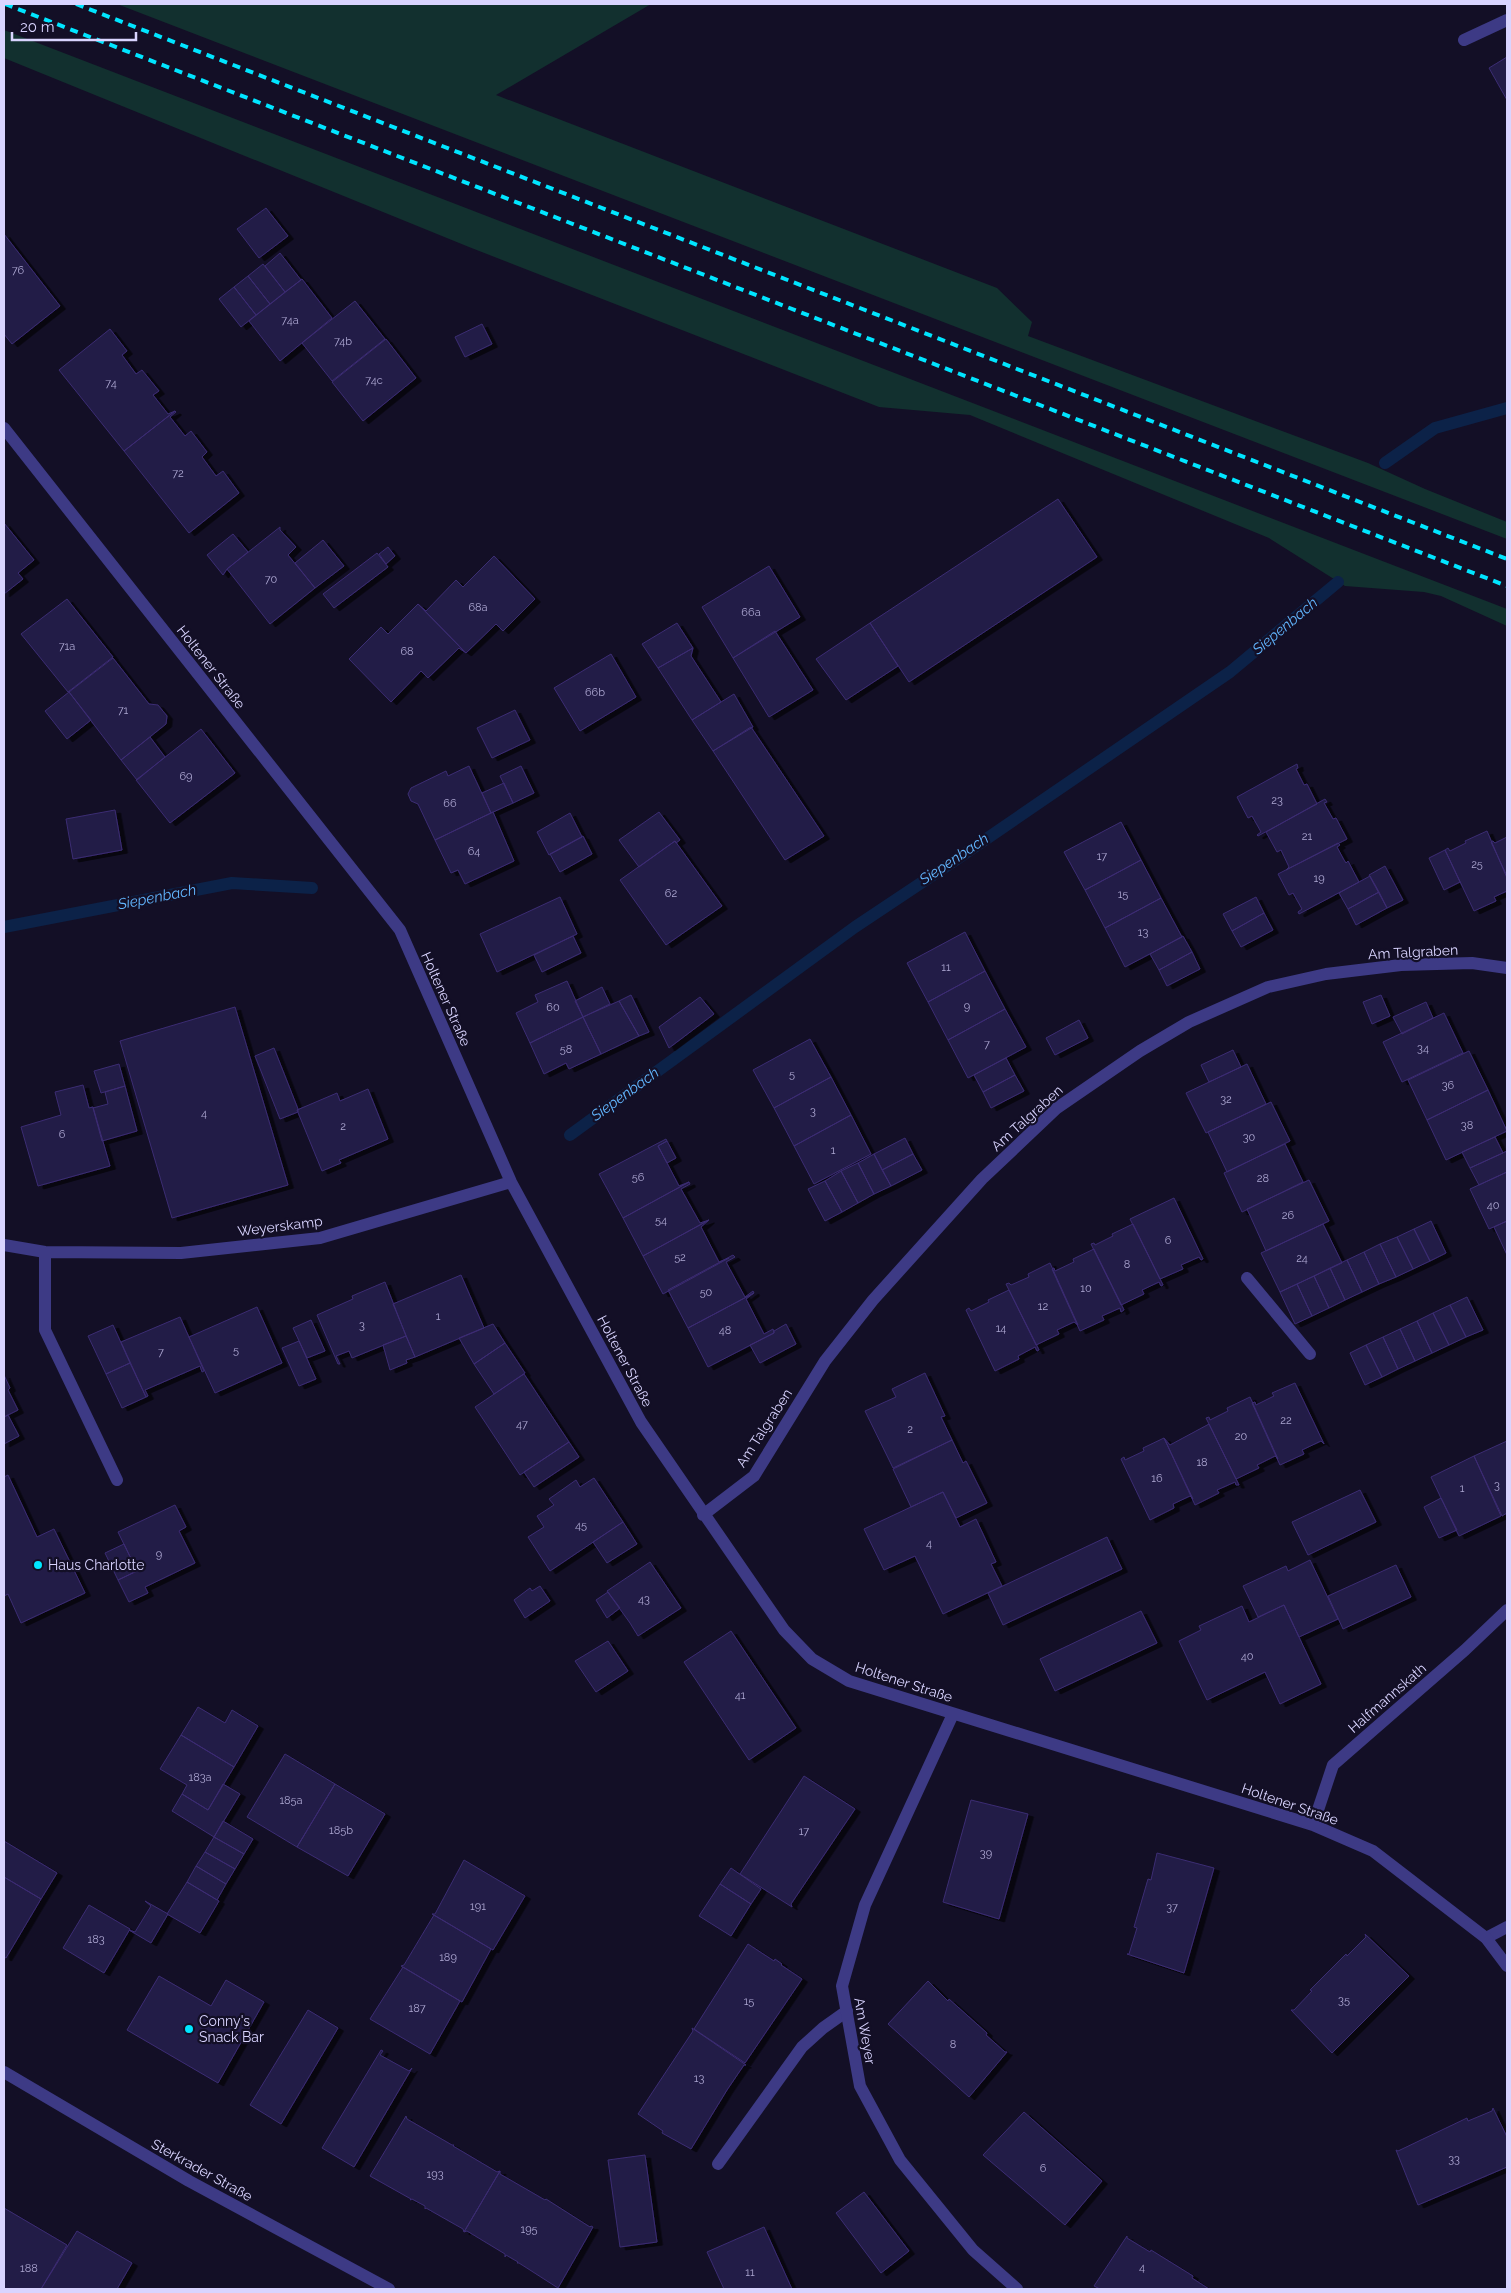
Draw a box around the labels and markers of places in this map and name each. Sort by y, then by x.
place label: Haus Charlotte [48,1557,144,1573]
marker: Haus Charlotte [32,1559,44,1571]
place label: Conny's Snack Bar [199,2013,264,2045]
marker: Conny's Snack Bar [183,2023,195,2035]

